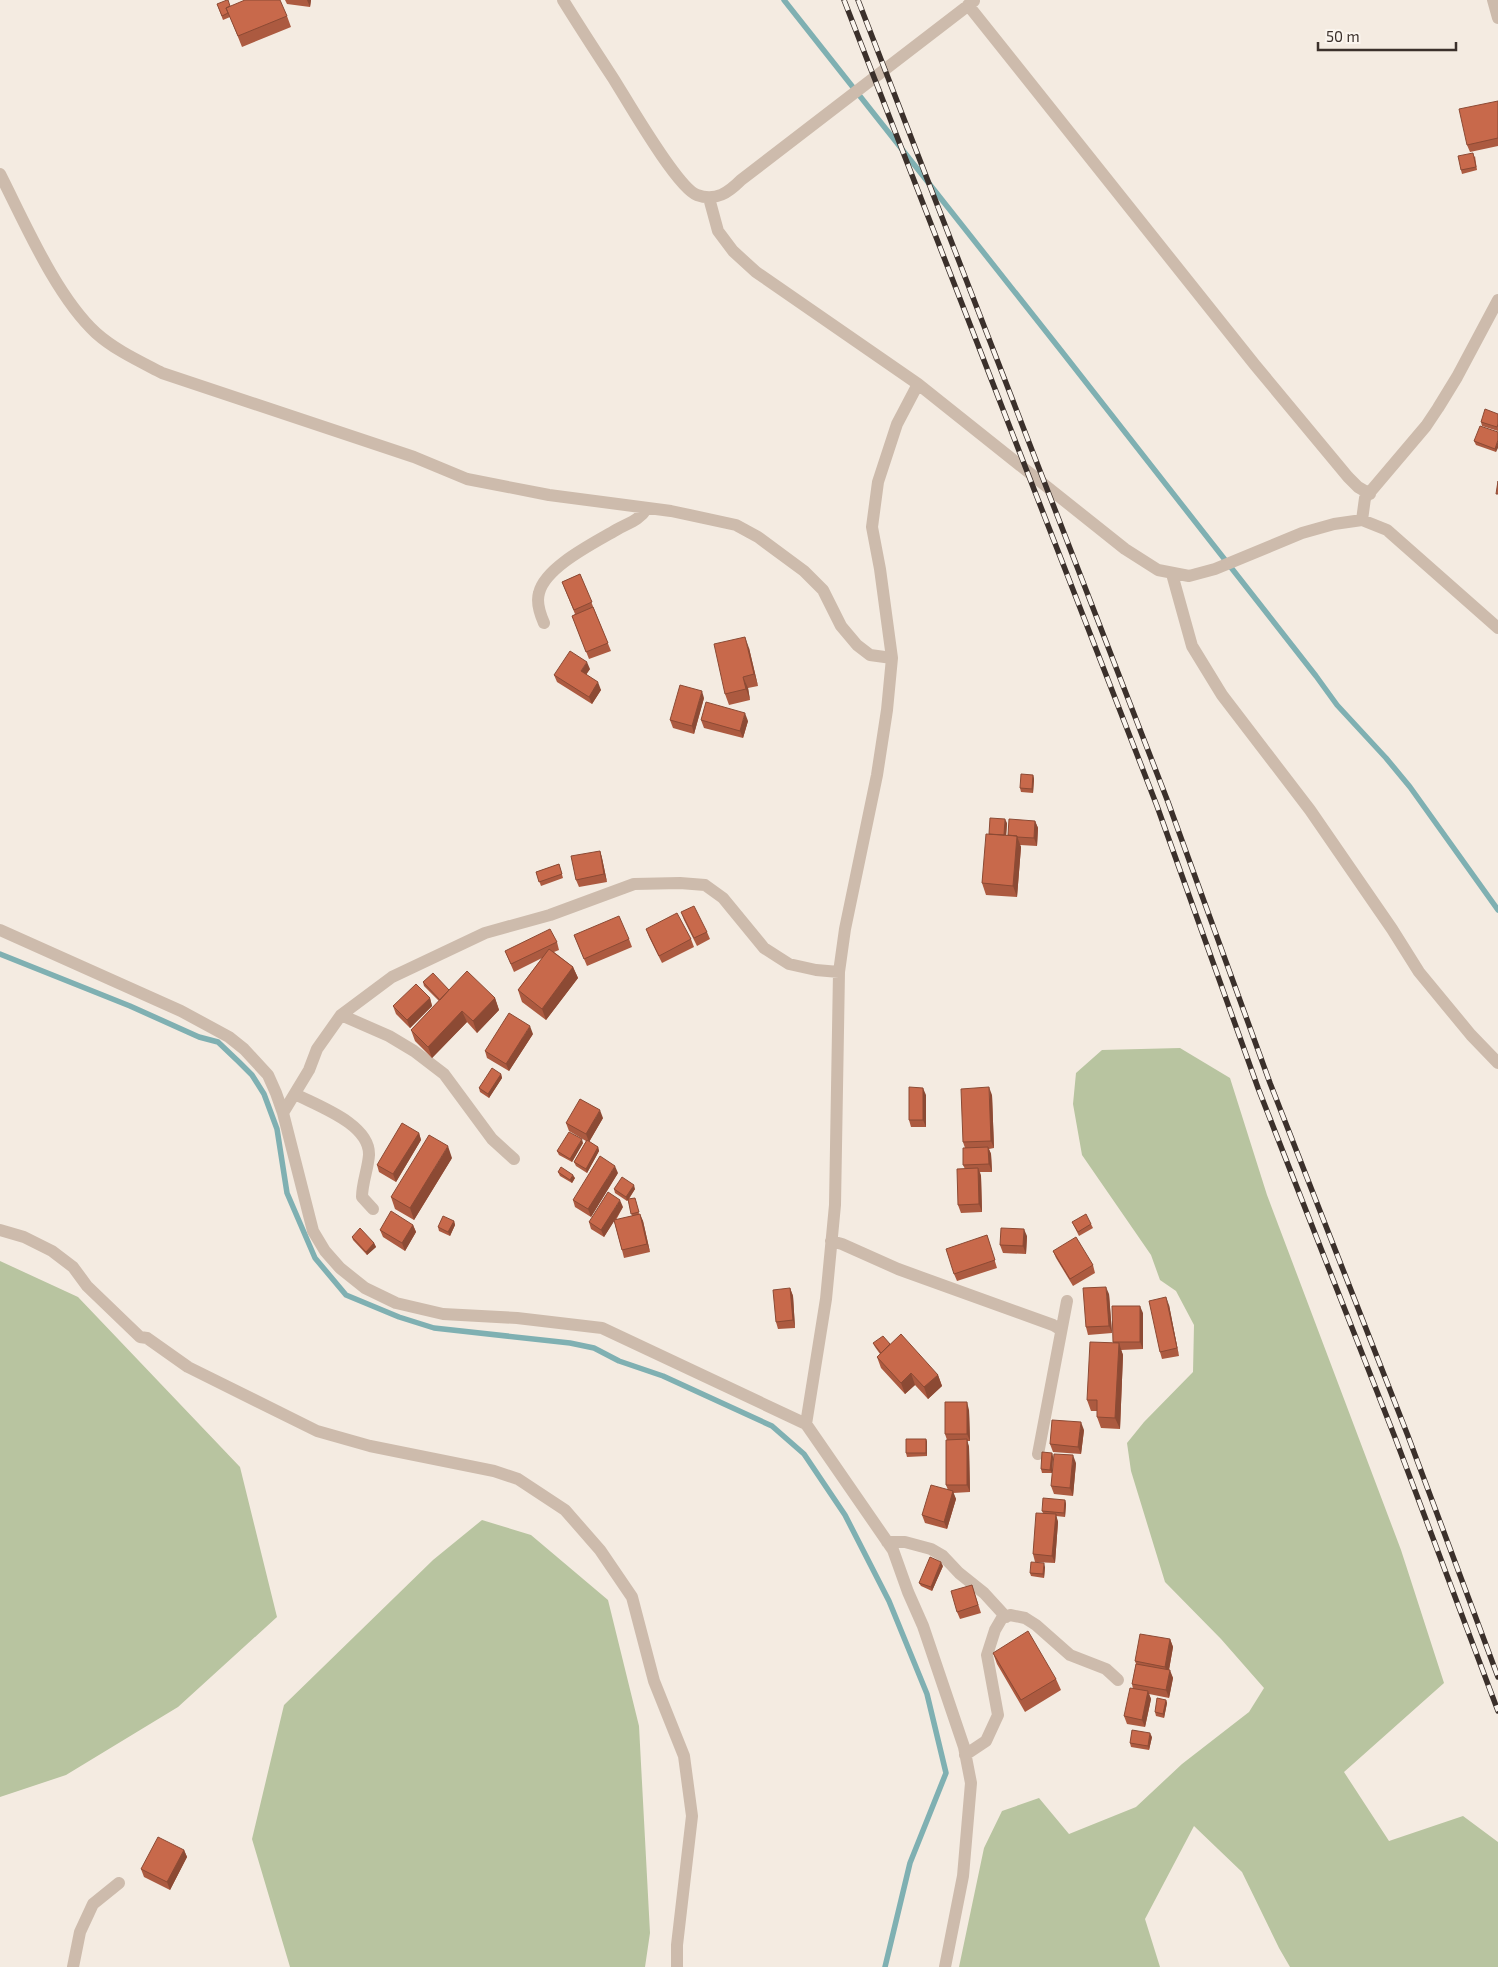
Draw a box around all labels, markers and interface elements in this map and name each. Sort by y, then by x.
scale bar [1318,20,1456,52]
text: 50 m [1326,27,1360,45]

